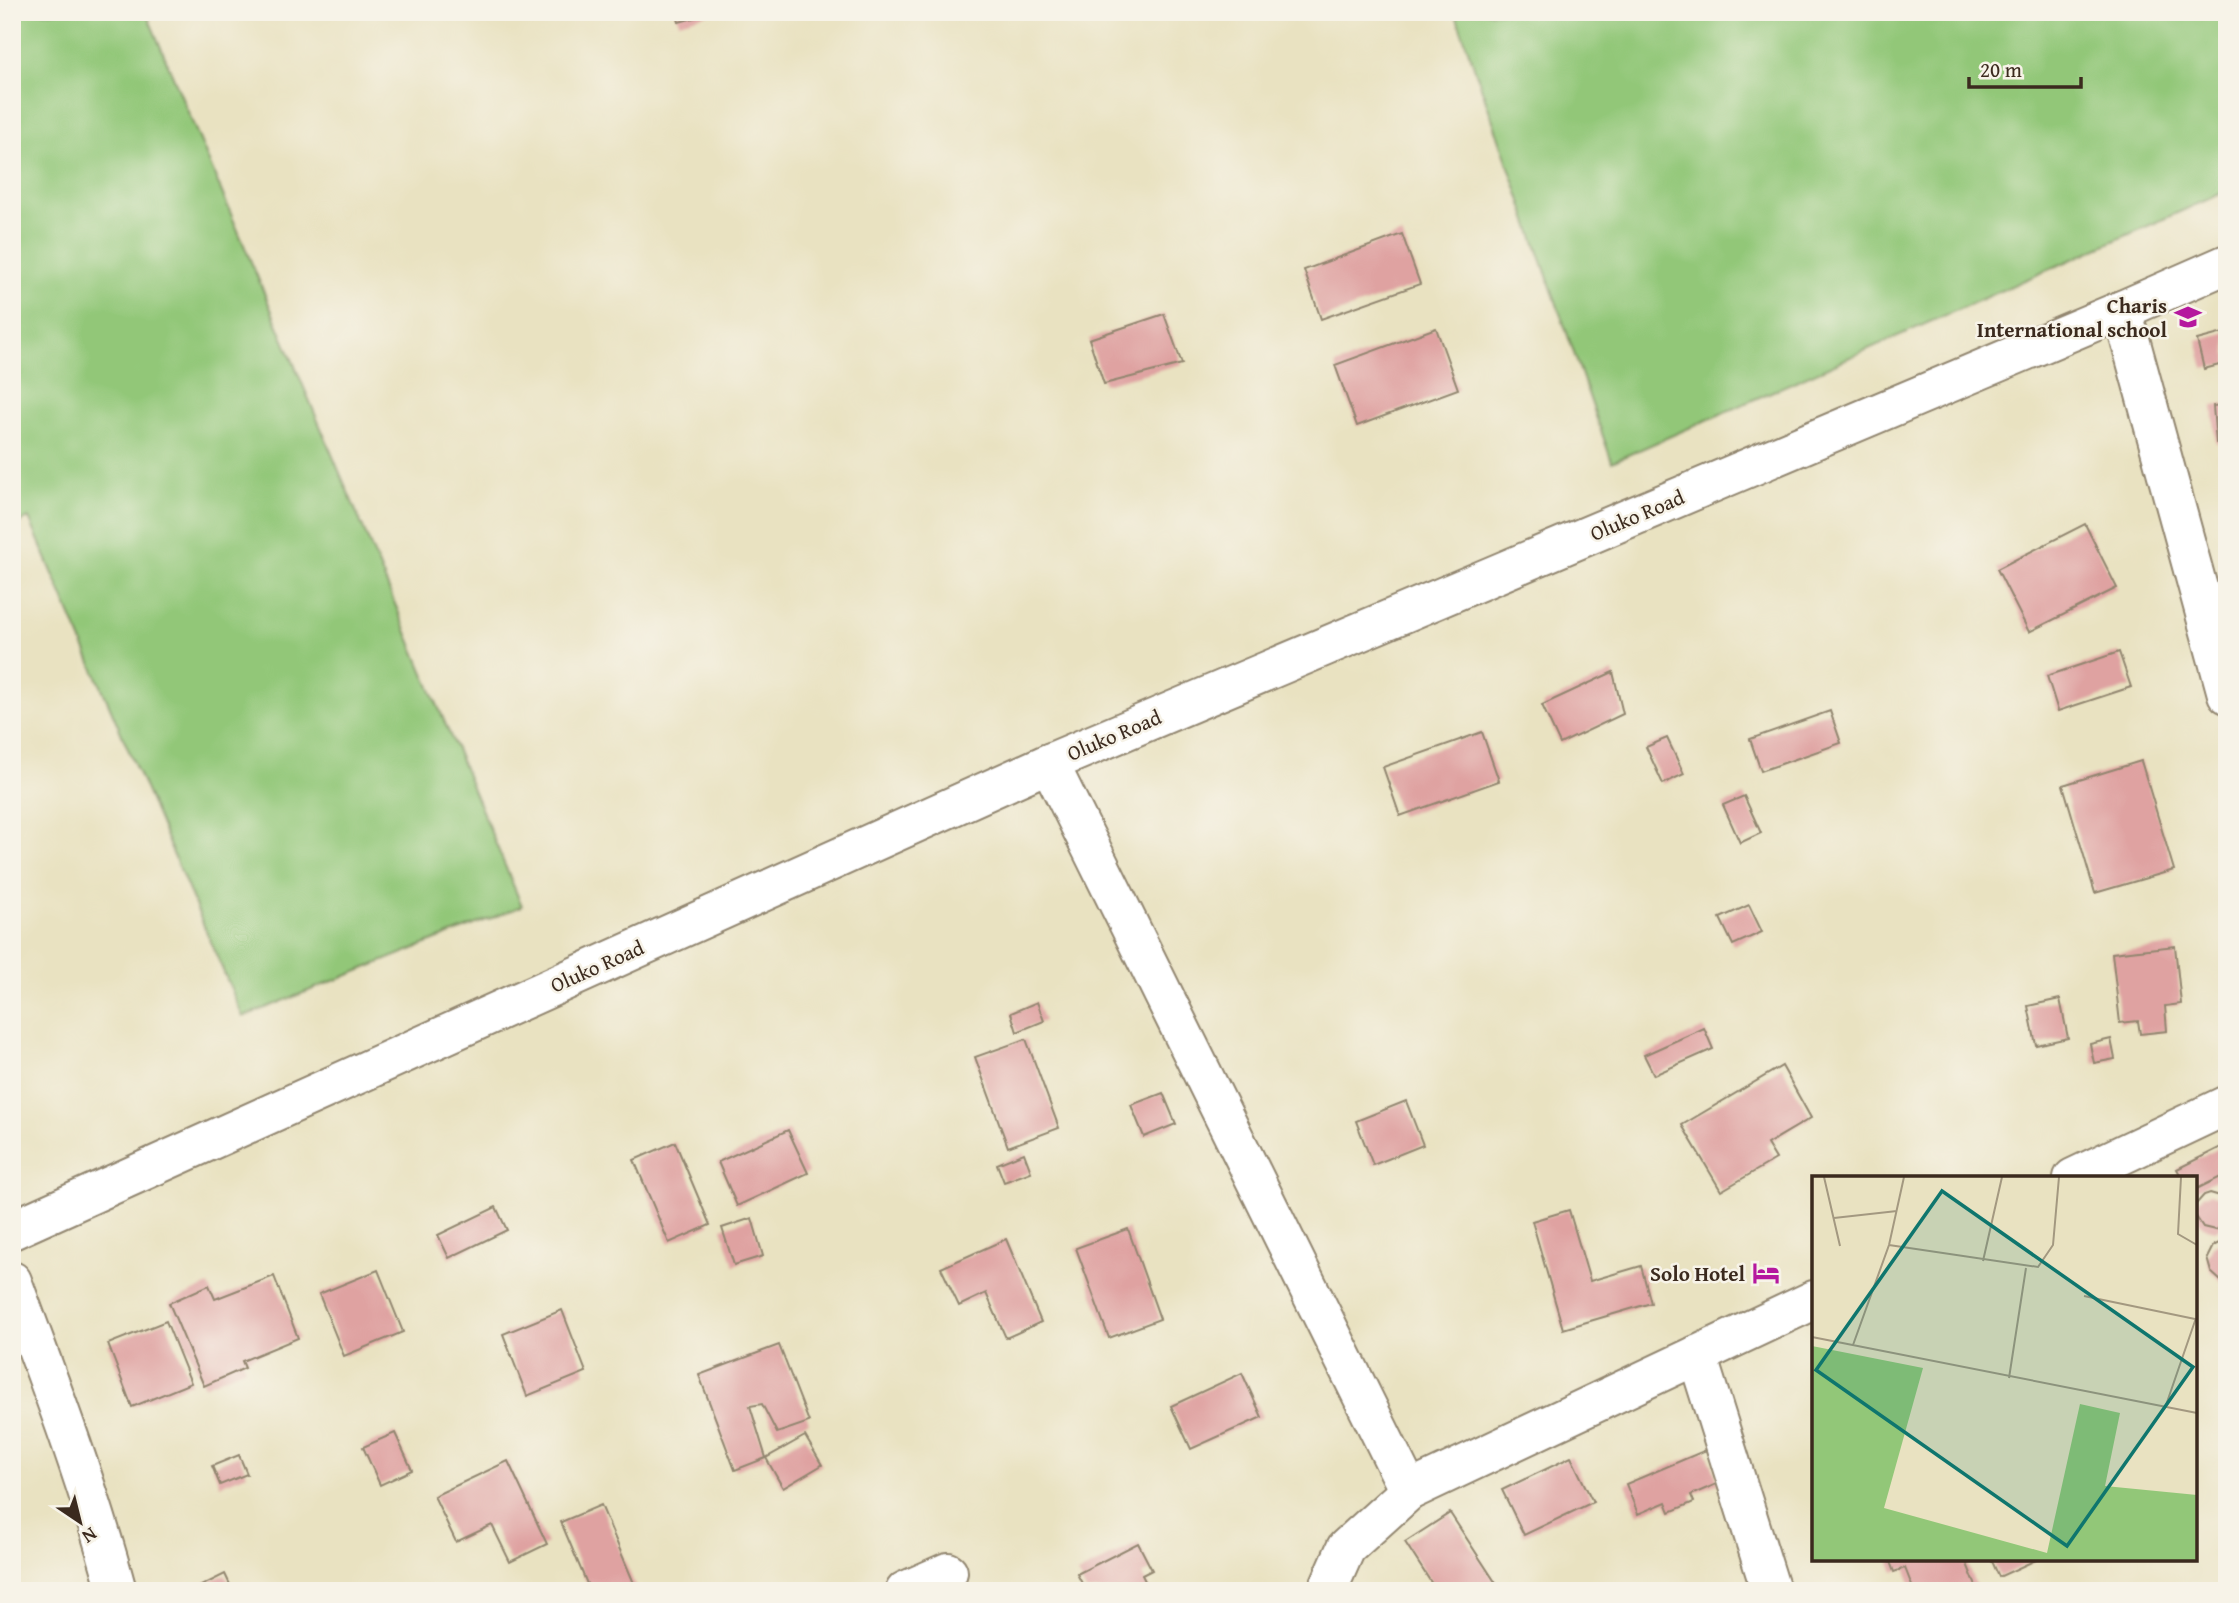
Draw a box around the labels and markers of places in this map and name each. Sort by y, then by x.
place label: Charis International school [1977,290,2167,345]
school or university icon: Charis International school [2173,302,2203,332]
place label: Solo Hotel [1650,1258,1745,1289]
hotel icon: Solo Hotel [1751,1258,1781,1288]

